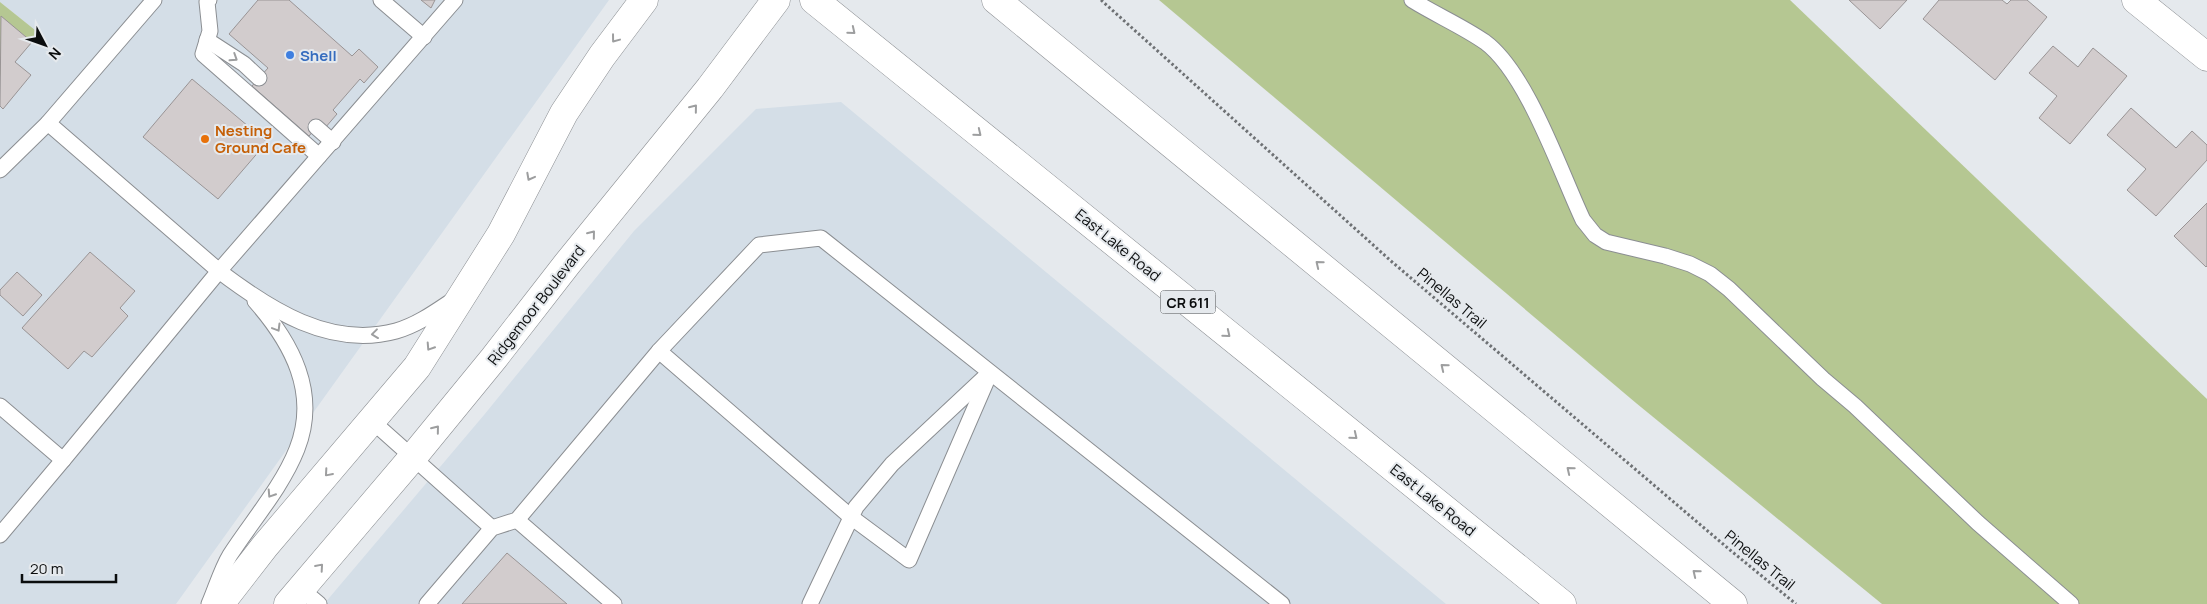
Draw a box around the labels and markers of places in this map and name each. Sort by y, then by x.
place label: Shell [300,45,337,66]
marker: Shell [284,49,296,61]
place label: Nesting Ground Cafe [215,120,306,158]
marker: Nesting Ground Cafe [199,133,211,145]

